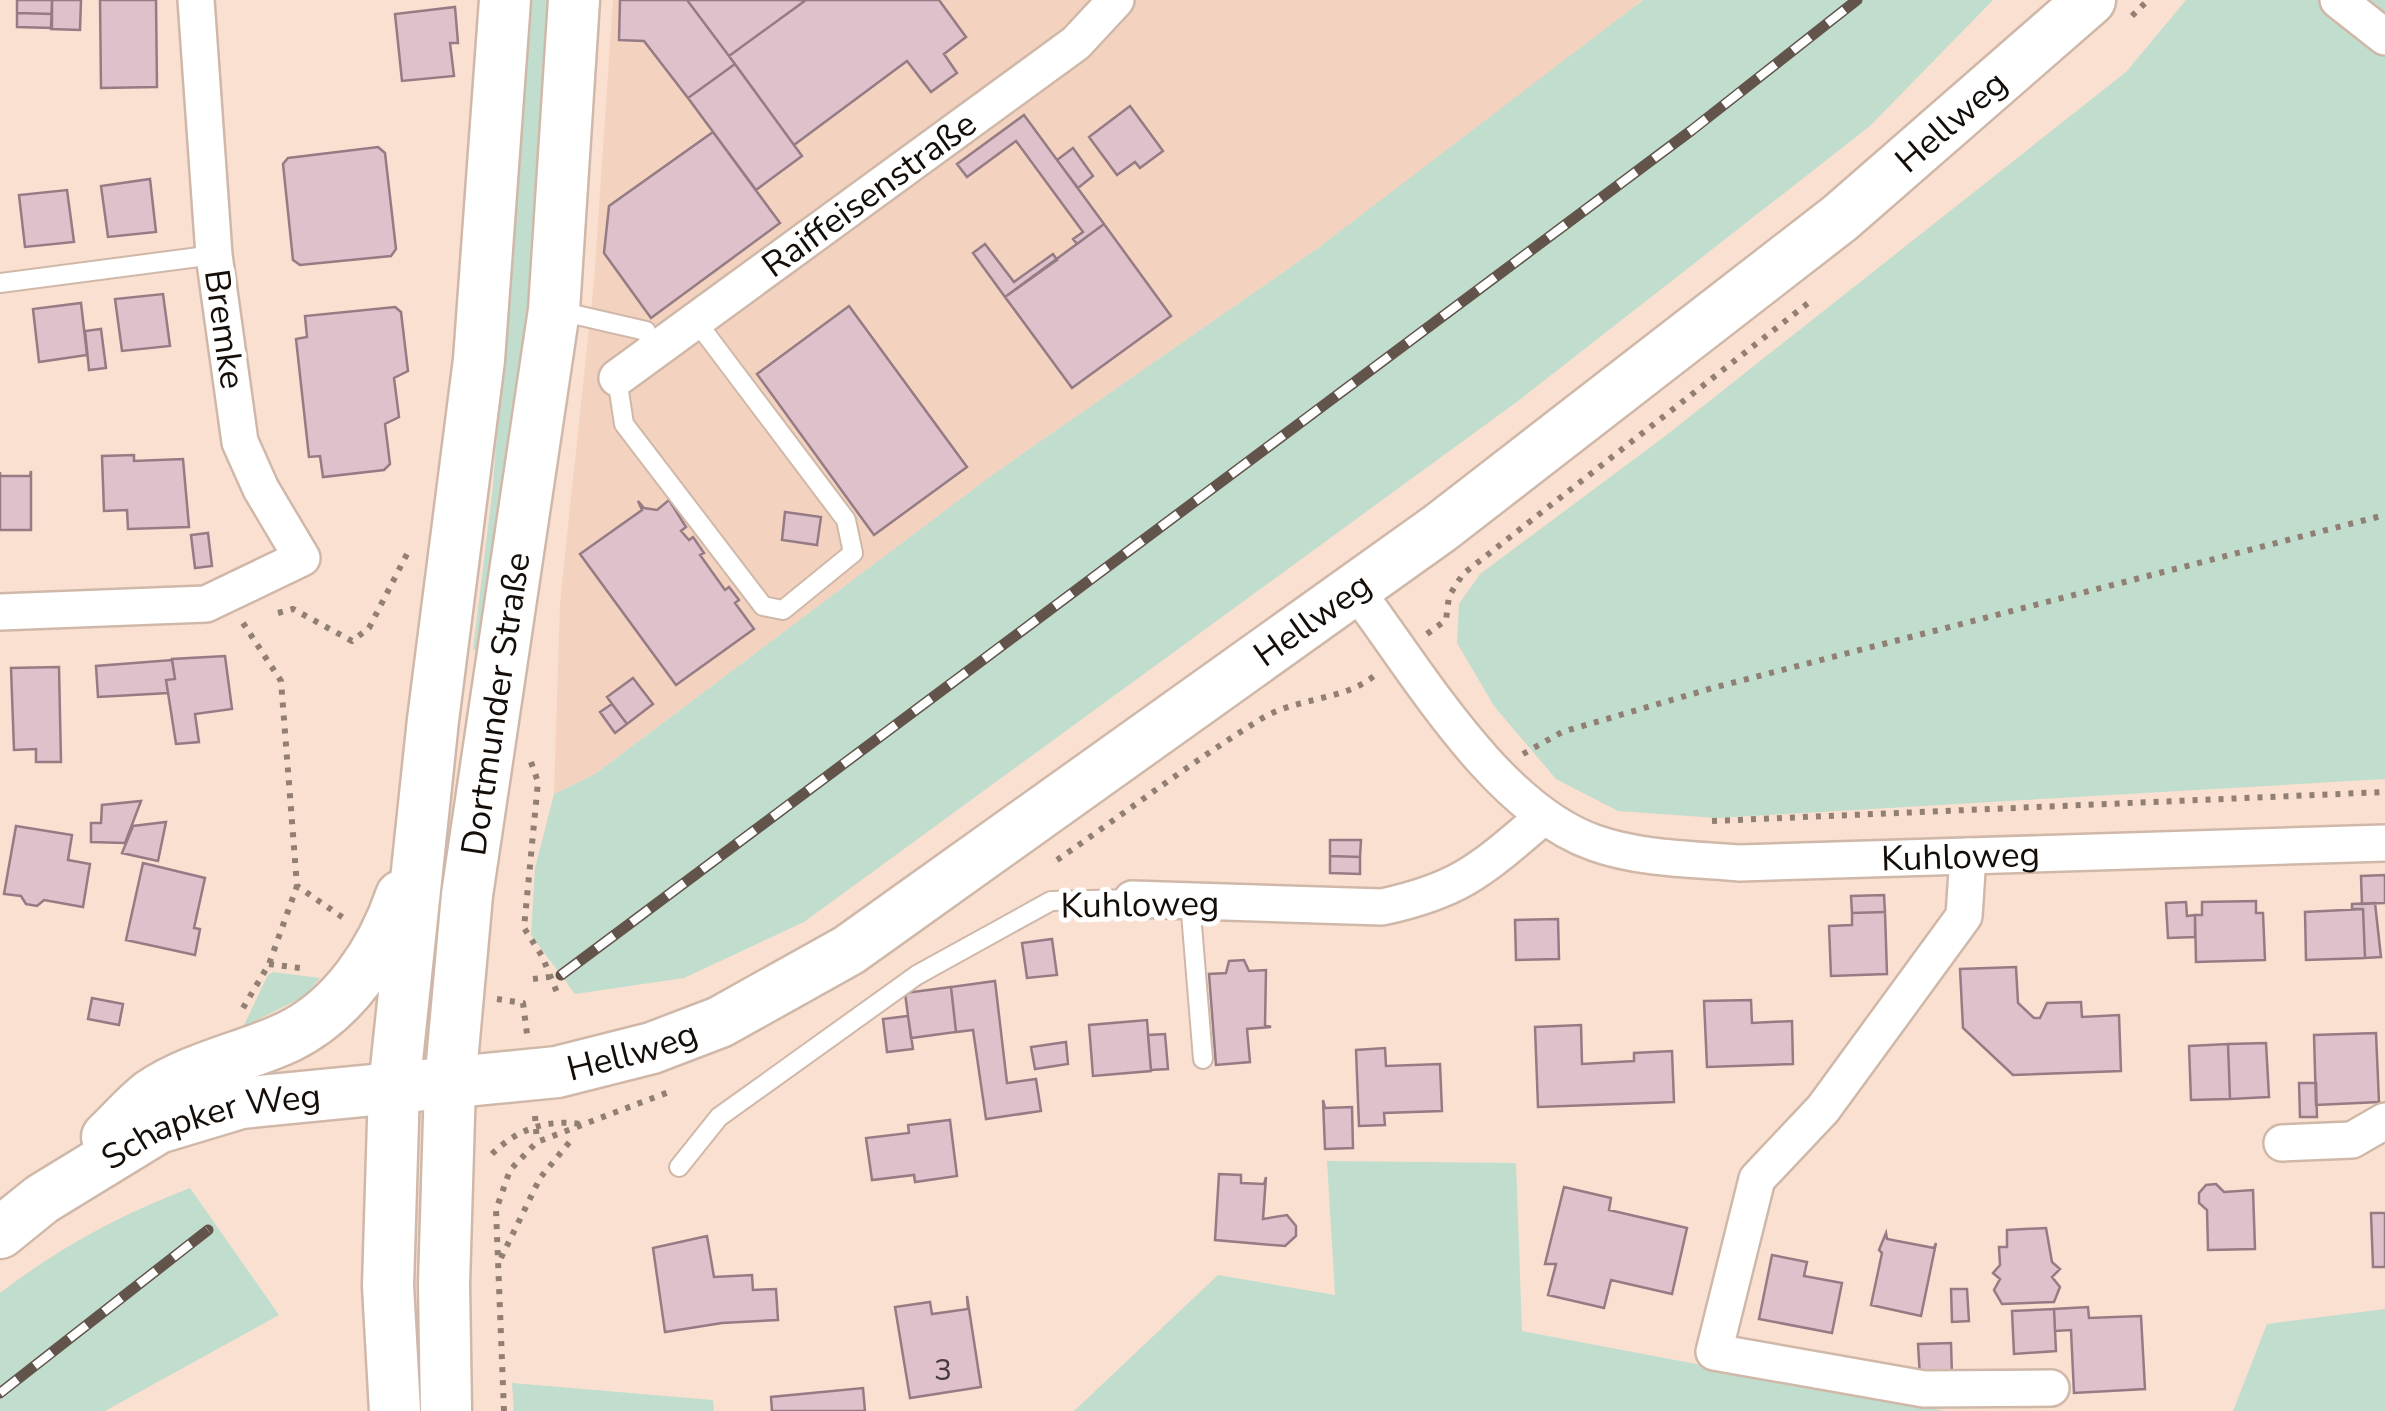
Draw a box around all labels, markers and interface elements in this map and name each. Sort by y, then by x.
street label: Hellweg [1885,60,2017,184]
street label: Raiffeisenstraße [753,100,986,288]
street label: Bremke [193,266,256,392]
street label: Dortmunder Straße [450,549,542,859]
street label: Hellweg [1244,562,1381,678]
street label: Kuhloweg [1881,831,2041,883]
street label: Kuhloweg [1060,880,1220,929]
street label: Hellweg [562,1010,704,1093]
street label: Schapker Weg [92,1072,323,1181]
house number: 3 [934,1350,952,1391]

